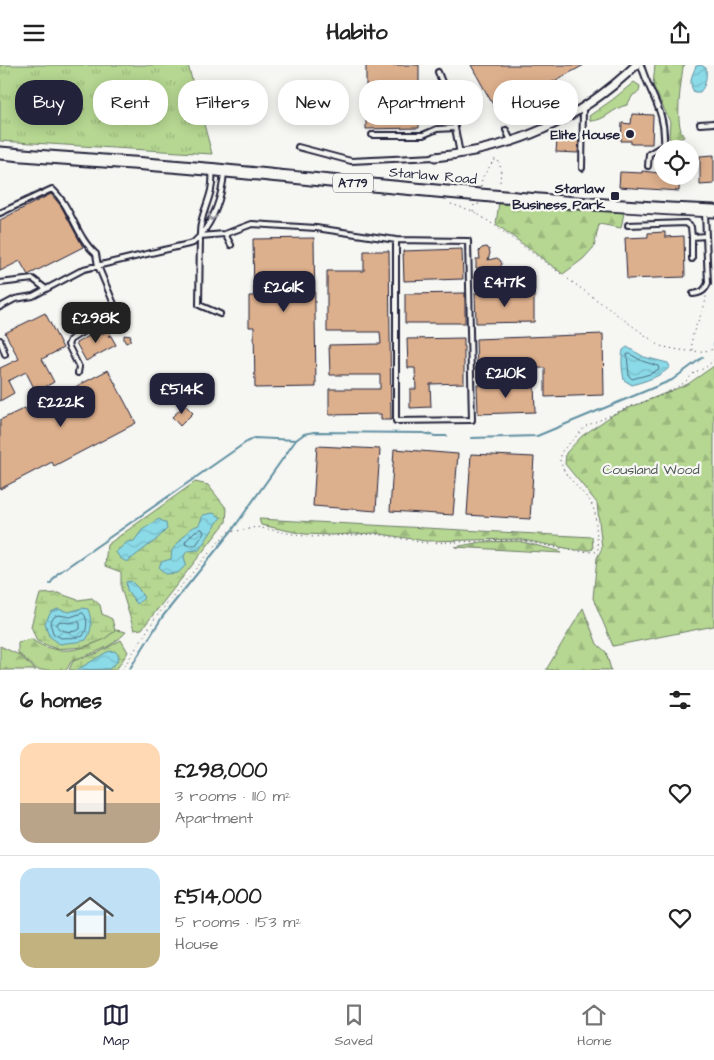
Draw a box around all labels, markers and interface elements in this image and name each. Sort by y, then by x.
text: Habito [326,17,388,48]
icon: menu [20,19,48,47]
icon: share [666,19,694,47]
chip: Buy [15,80,83,125]
chip: Rent [93,80,168,125]
chip: Filters [178,80,268,125]
chip: New [278,80,349,125]
chip: Apartment [359,80,483,125]
chip: House [493,80,578,125]
place label: Elite House [550,125,620,145]
marker: Elite House [624,128,636,140]
map controls [654,140,699,185]
button: locate [654,140,699,185]
street label: Starlaw Road [388,162,478,190]
road number: A779 [333,174,373,193]
place label: Starlaw Business Park [512,179,605,215]
marker: Starlaw Business Park [609,190,621,202]
one-way arrow [208,213,218,221]
pin: £417K [470,265,540,308]
pin: £261K [249,271,319,313]
text: £417K [484,271,526,293]
text: £261K [264,276,304,298]
pin: £298K [61,301,131,344]
text: £298K [73,307,119,329]
pin: £210K [471,357,541,399]
text: £210K [486,362,526,384]
pin: £514K [147,373,217,415]
text: £514K [161,378,203,400]
pin: £222K [26,385,96,428]
text: £222K [38,391,84,413]
park label: Cousland Wood [602,460,700,480]
text: 6 homes [20,686,102,715]
icon: filters [666,686,694,714]
text: £298,000 [175,756,267,785]
icon: home [60,763,120,823]
icon: heart [666,779,694,807]
text: 3 rooms · 110 m² [175,785,291,807]
text: Apartment [175,807,253,829]
text: £514,000 [175,882,262,911]
icon: home [60,888,120,948]
icon: heart [666,904,694,932]
text: 5 rooms · 153 m² [175,911,301,933]
text: House [175,933,219,955]
tab: Map [102,1001,130,1051]
tab: Saved [335,1001,373,1051]
tab: Home [577,1001,612,1051]

